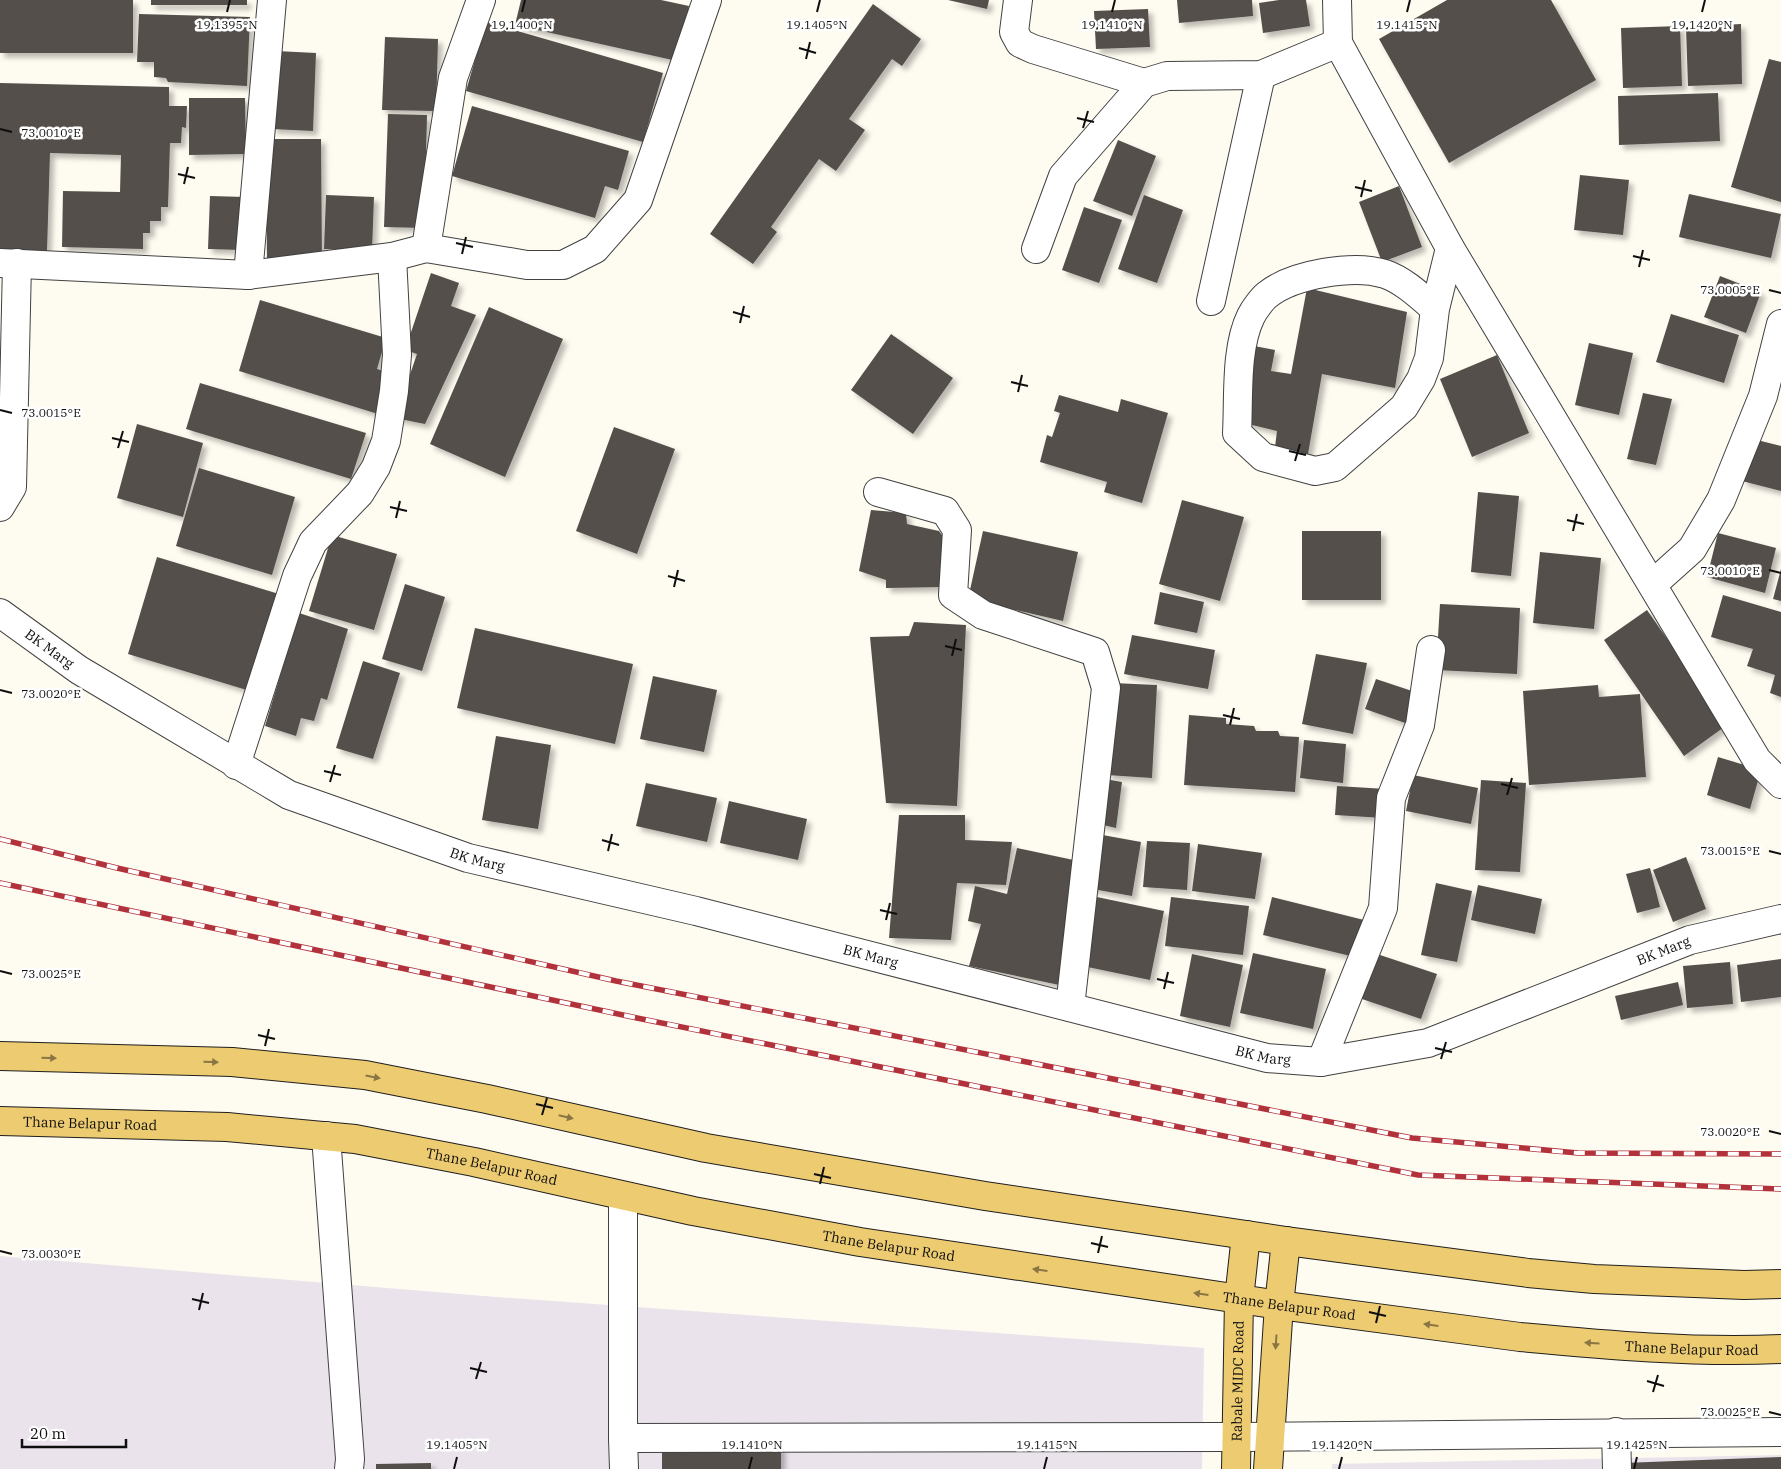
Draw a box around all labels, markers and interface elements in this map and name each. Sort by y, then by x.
text: 19.1395°N [196,17,258,32]
text: 19.1400°N [491,17,553,32]
text: 19.1405°N [786,17,848,32]
text: 19.1410°N [1081,17,1143,32]
text: 19.1415°N [1376,17,1438,32]
text: 19.1420°N [1671,17,1733,32]
text: 73.0010°E [21,125,81,140]
text: 73.0005°E [1700,282,1760,297]
text: 73.0015°E [21,405,81,420]
text: 73.0010°E [1700,563,1760,578]
street label: BK Marg [21,625,78,673]
text: 73.0020°E [21,686,81,701]
street label: BK Marg [447,843,507,875]
text: 73.0015°E [1700,843,1760,858]
street label: BK Marg [1634,932,1693,969]
street label: BK Marg [841,940,901,972]
text: 73.0025°E [21,966,81,981]
street label: BK Marg [1233,1041,1292,1069]
one-way arrow [41,1054,57,1062]
one-way arrow [203,1058,219,1066]
one-way arrow [365,1073,381,1081]
street label: Thane Belapur Road [23,1113,158,1134]
one-way arrow [559,1113,575,1121]
text: 73.0020°E [1700,1124,1760,1139]
street label: Thane Belapur Road [424,1144,560,1190]
street label: Thane Belapur Road [821,1226,957,1265]
text: 73.0030°E [21,1246,81,1261]
one-way arrow [1032,1266,1048,1274]
street label: Thane Belapur Road [1221,1288,1357,1324]
one-way arrow [1192,1289,1208,1297]
street label: Rabale MIDC Road [1227,1320,1248,1442]
one-way arrow [1423,1321,1439,1329]
one-way arrow [1272,1334,1280,1350]
street label: Thane Belapur Road [1624,1337,1759,1359]
one-way arrow [1584,1339,1600,1347]
text: 73.0025°E [1700,1404,1760,1419]
scale bar [22,1416,126,1448]
text: 20 m [30,1424,66,1443]
text: 19.1405°N [426,1437,488,1452]
text: 19.1410°N [721,1437,783,1452]
text: 19.1415°N [1016,1437,1078,1452]
text: 19.1420°N [1311,1437,1373,1452]
text: 19.1425°N [1606,1437,1668,1452]

